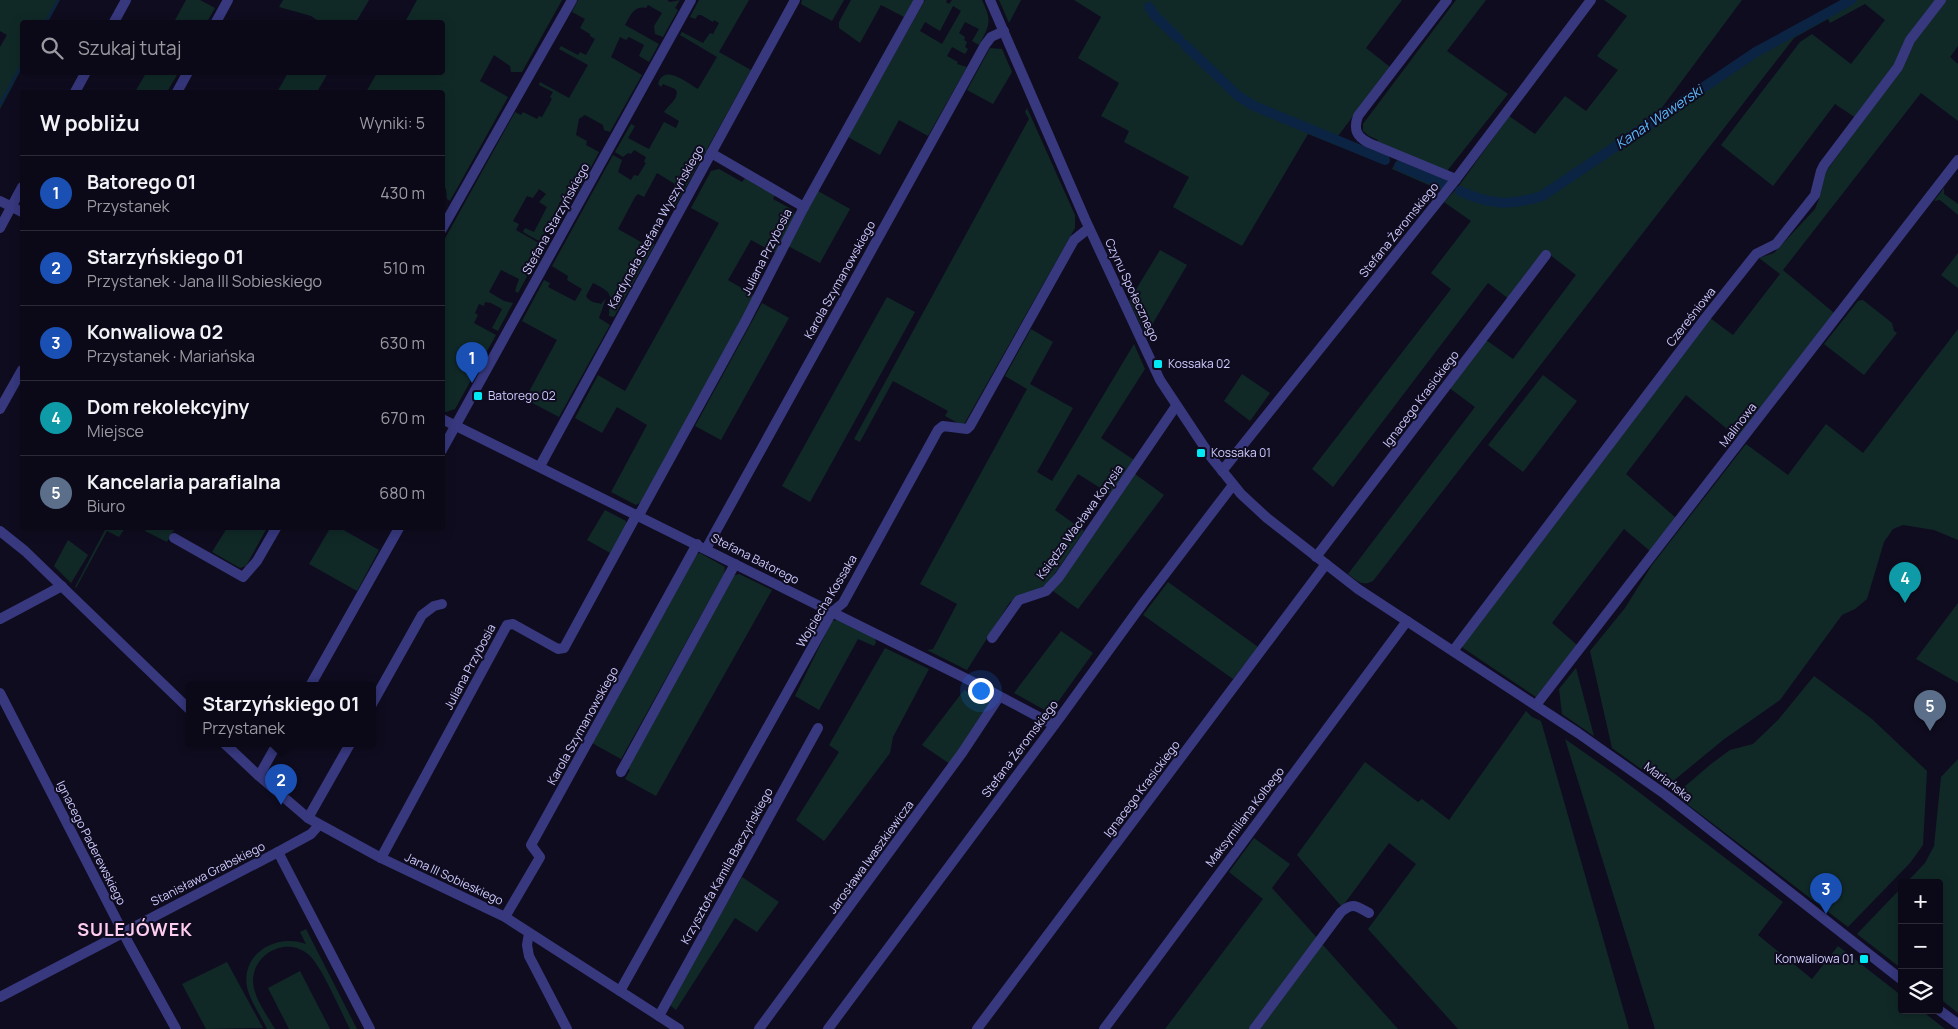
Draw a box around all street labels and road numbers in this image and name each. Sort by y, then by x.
street label: Kardynała Stefana Wyszyńskiego [603,142,708,311]
street label: Stefana Starzyńskiego [518,160,593,278]
street label: Stefana Żeromskiego [1355,178,1442,281]
street label: Juliana Przybosia [737,206,796,298]
street label: Karola Szymanowskiego [800,218,879,342]
street label: Czynu Społecznego [1101,235,1164,344]
street label: Czereśniowa [1662,283,1719,350]
street label: Ignacego Krasickiego [1378,347,1463,451]
street label: Malinowa [1715,399,1760,450]
street label: Księdza Wacława Korysia [1032,461,1127,582]
street label: Stefana Batorego [708,529,802,588]
street label: Wojciecha Kossaka [792,551,861,650]
street label: Juliana Przybosia [440,621,499,713]
street label: Karola Szymanowskiego [543,664,622,788]
street label: Stefana Żeromskiego [977,696,1062,801]
street label: Ignacego Krasickiego [1099,737,1184,841]
street label: Mariańska [1641,758,1696,805]
street label: Maksymiliana Kolbego [1201,763,1288,870]
street label: Ignacego Paderewskiego [53,778,130,908]
street label: Krzysztofa Kamila Baczyńskiego [676,784,777,947]
street label: Jarosława Iwaszkiewicza [824,797,918,917]
street label: Stanisława Grabskiego [148,837,268,910]
street label: Jana III Sobieskiego [402,848,506,909]

